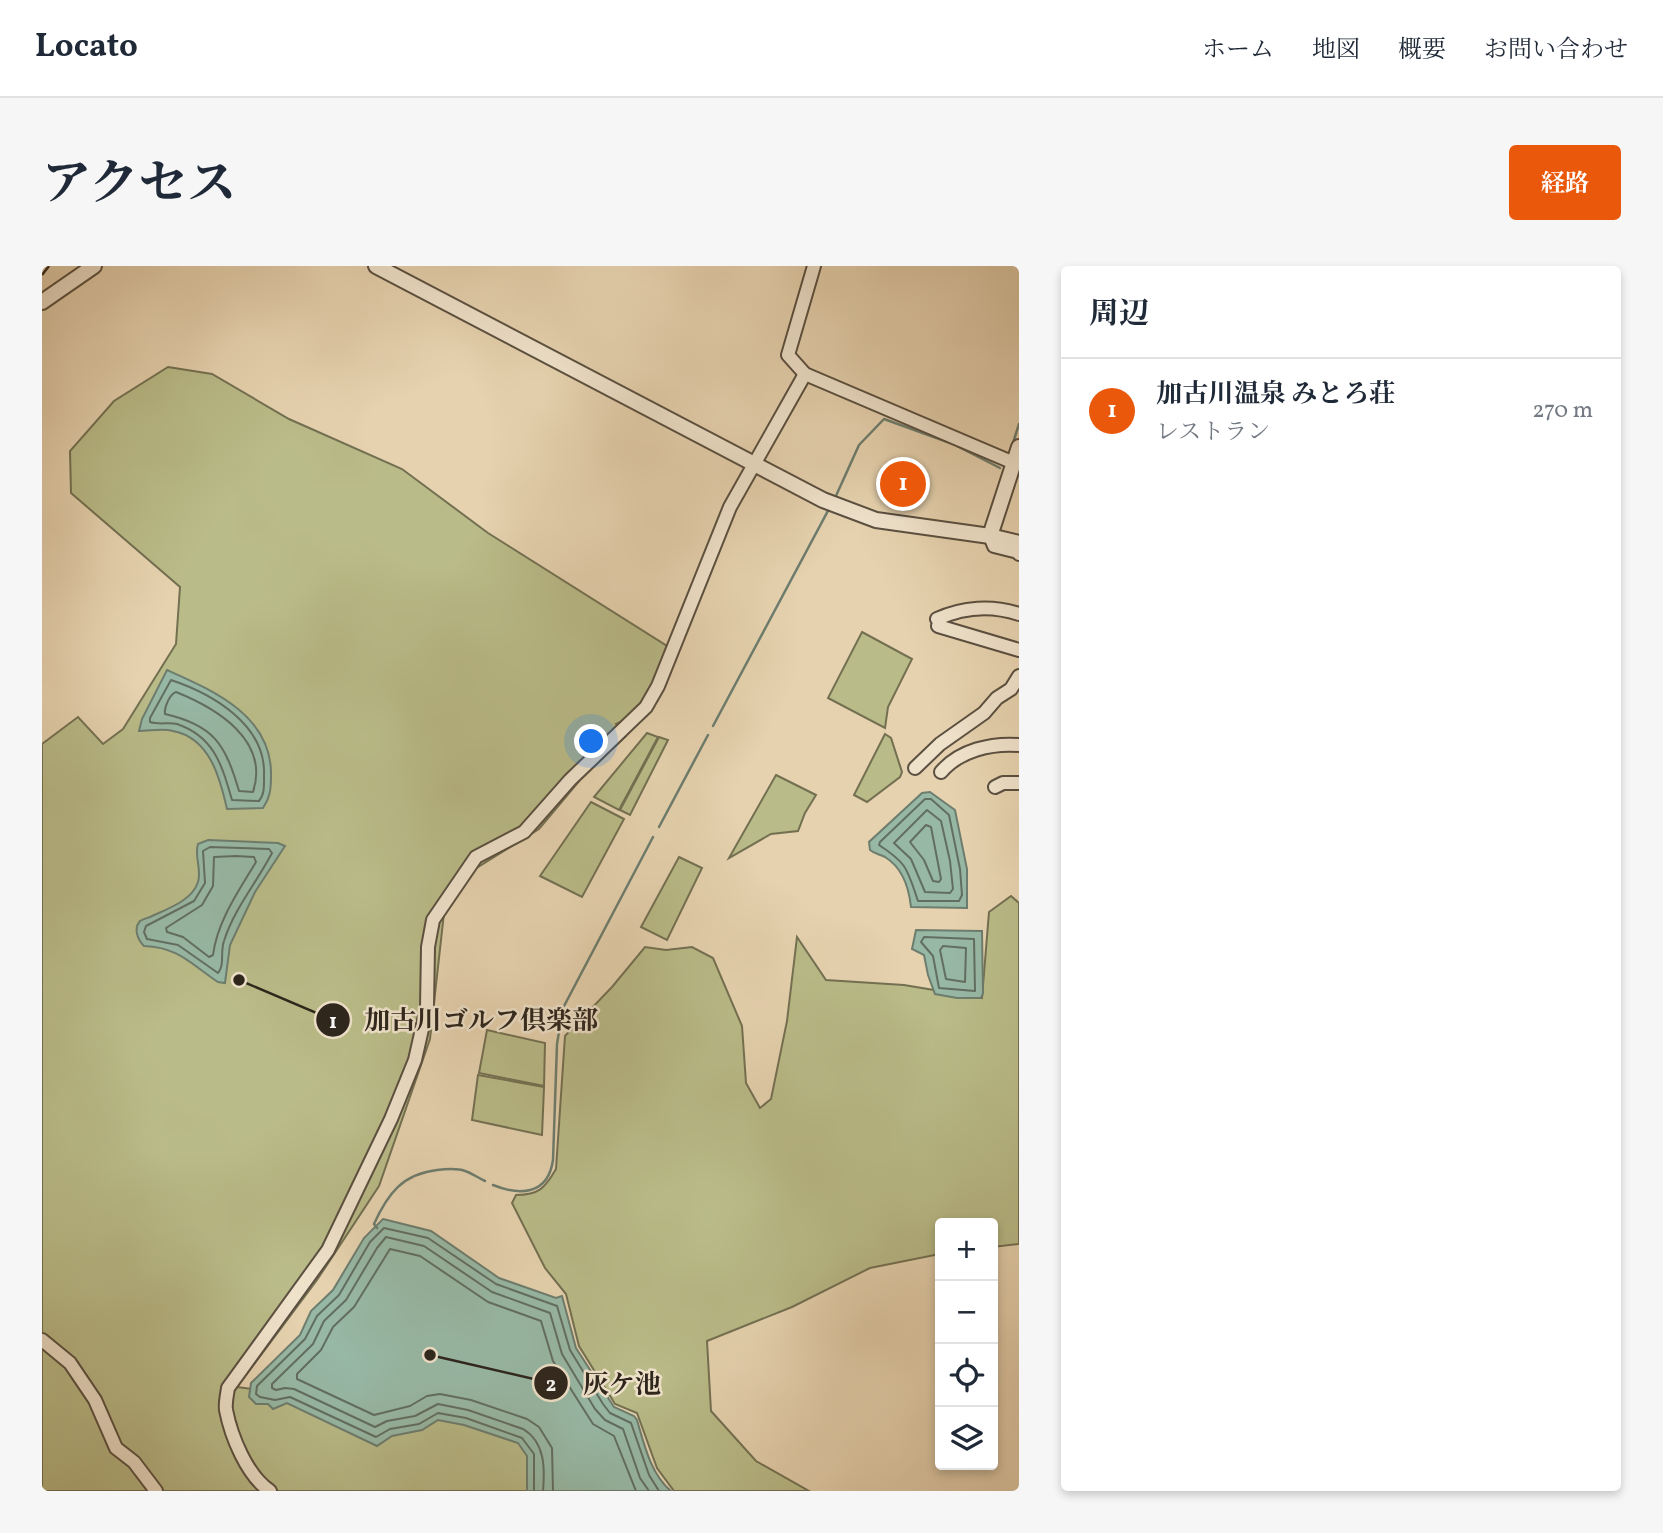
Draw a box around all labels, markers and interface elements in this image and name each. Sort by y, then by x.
text: Locato [35,25,138,71]
text: ホーム [1202,34,1274,68]
text: 地図 [1312,34,1360,68]
text: 概要 [1398,34,1446,68]
text: お問い合わせ [1484,34,1628,68]
button: 経路 [1509,145,1621,220]
text: アクセス [42,152,237,221]
text: 周辺 [1089,294,1149,336]
text: 加古川温泉 みとろ荘 [1156,377,1395,413]
text: 1 [1107,395,1117,427]
text: 270 m [1532,395,1593,427]
text: レストラン [1156,417,1270,449]
pin: 1 [880,458,926,510]
your location [574,724,608,758]
callout: 加古川ゴルフ倶楽部 [315,997,612,1044]
text: 加古川ゴルフ倶楽部 [364,1004,598,1040]
text: 1 [329,1008,337,1037]
map controls [935,1218,998,1470]
button: + [935,1218,998,1281]
button: − [935,1281,998,1344]
button: locate [935,1344,998,1407]
callout: 灰ケ池 [534,1360,675,1407]
text: 灰ケ池 [583,1368,661,1404]
text: 2 [546,1371,556,1400]
button: layers [935,1407,998,1470]

